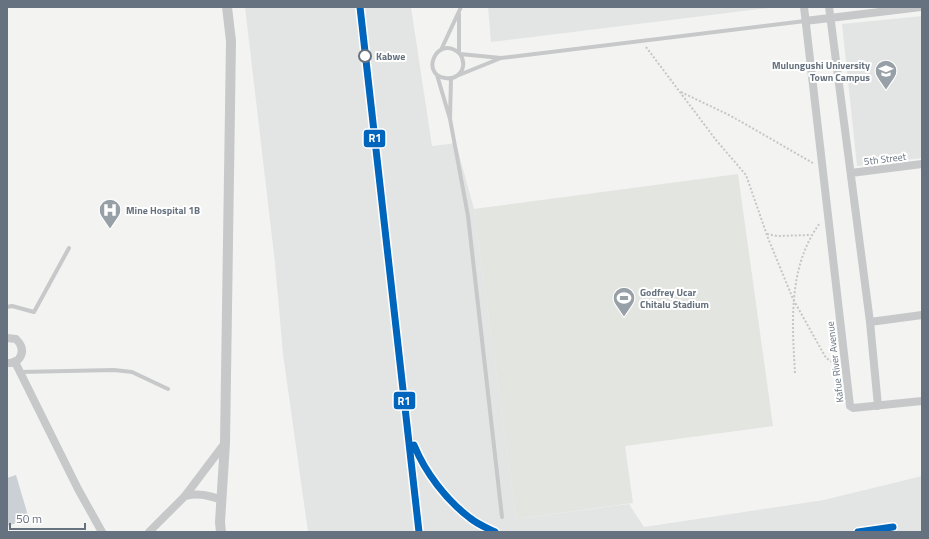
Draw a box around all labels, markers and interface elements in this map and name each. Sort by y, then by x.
marker: Kabwe [358,49,372,63]
place label: Kabwe [376,49,405,64]
place label: Mulungushi University Town Campus [772,58,870,85]
school or university icon: Mulungushi University Town Campus [873,58,899,91]
line badge: R1 [363,129,386,148]
text: R1 [369,130,381,146]
street label: 5th Street [863,149,907,169]
hospital icon: Mine Hospital 1B [97,197,123,230]
place label: Mine Hospital 1B [126,203,200,218]
sports icon: Godfrey Ucar Chitalu Stadium [611,285,637,318]
place label: Godfrey Ucar Chitalu Stadium [640,285,709,312]
street label: Kafue River Avenue [823,321,847,403]
line badge: R1 [393,391,416,410]
text: R1 [398,393,410,409]
scale bar [10,505,85,531]
text: 50 m [16,509,42,528]

